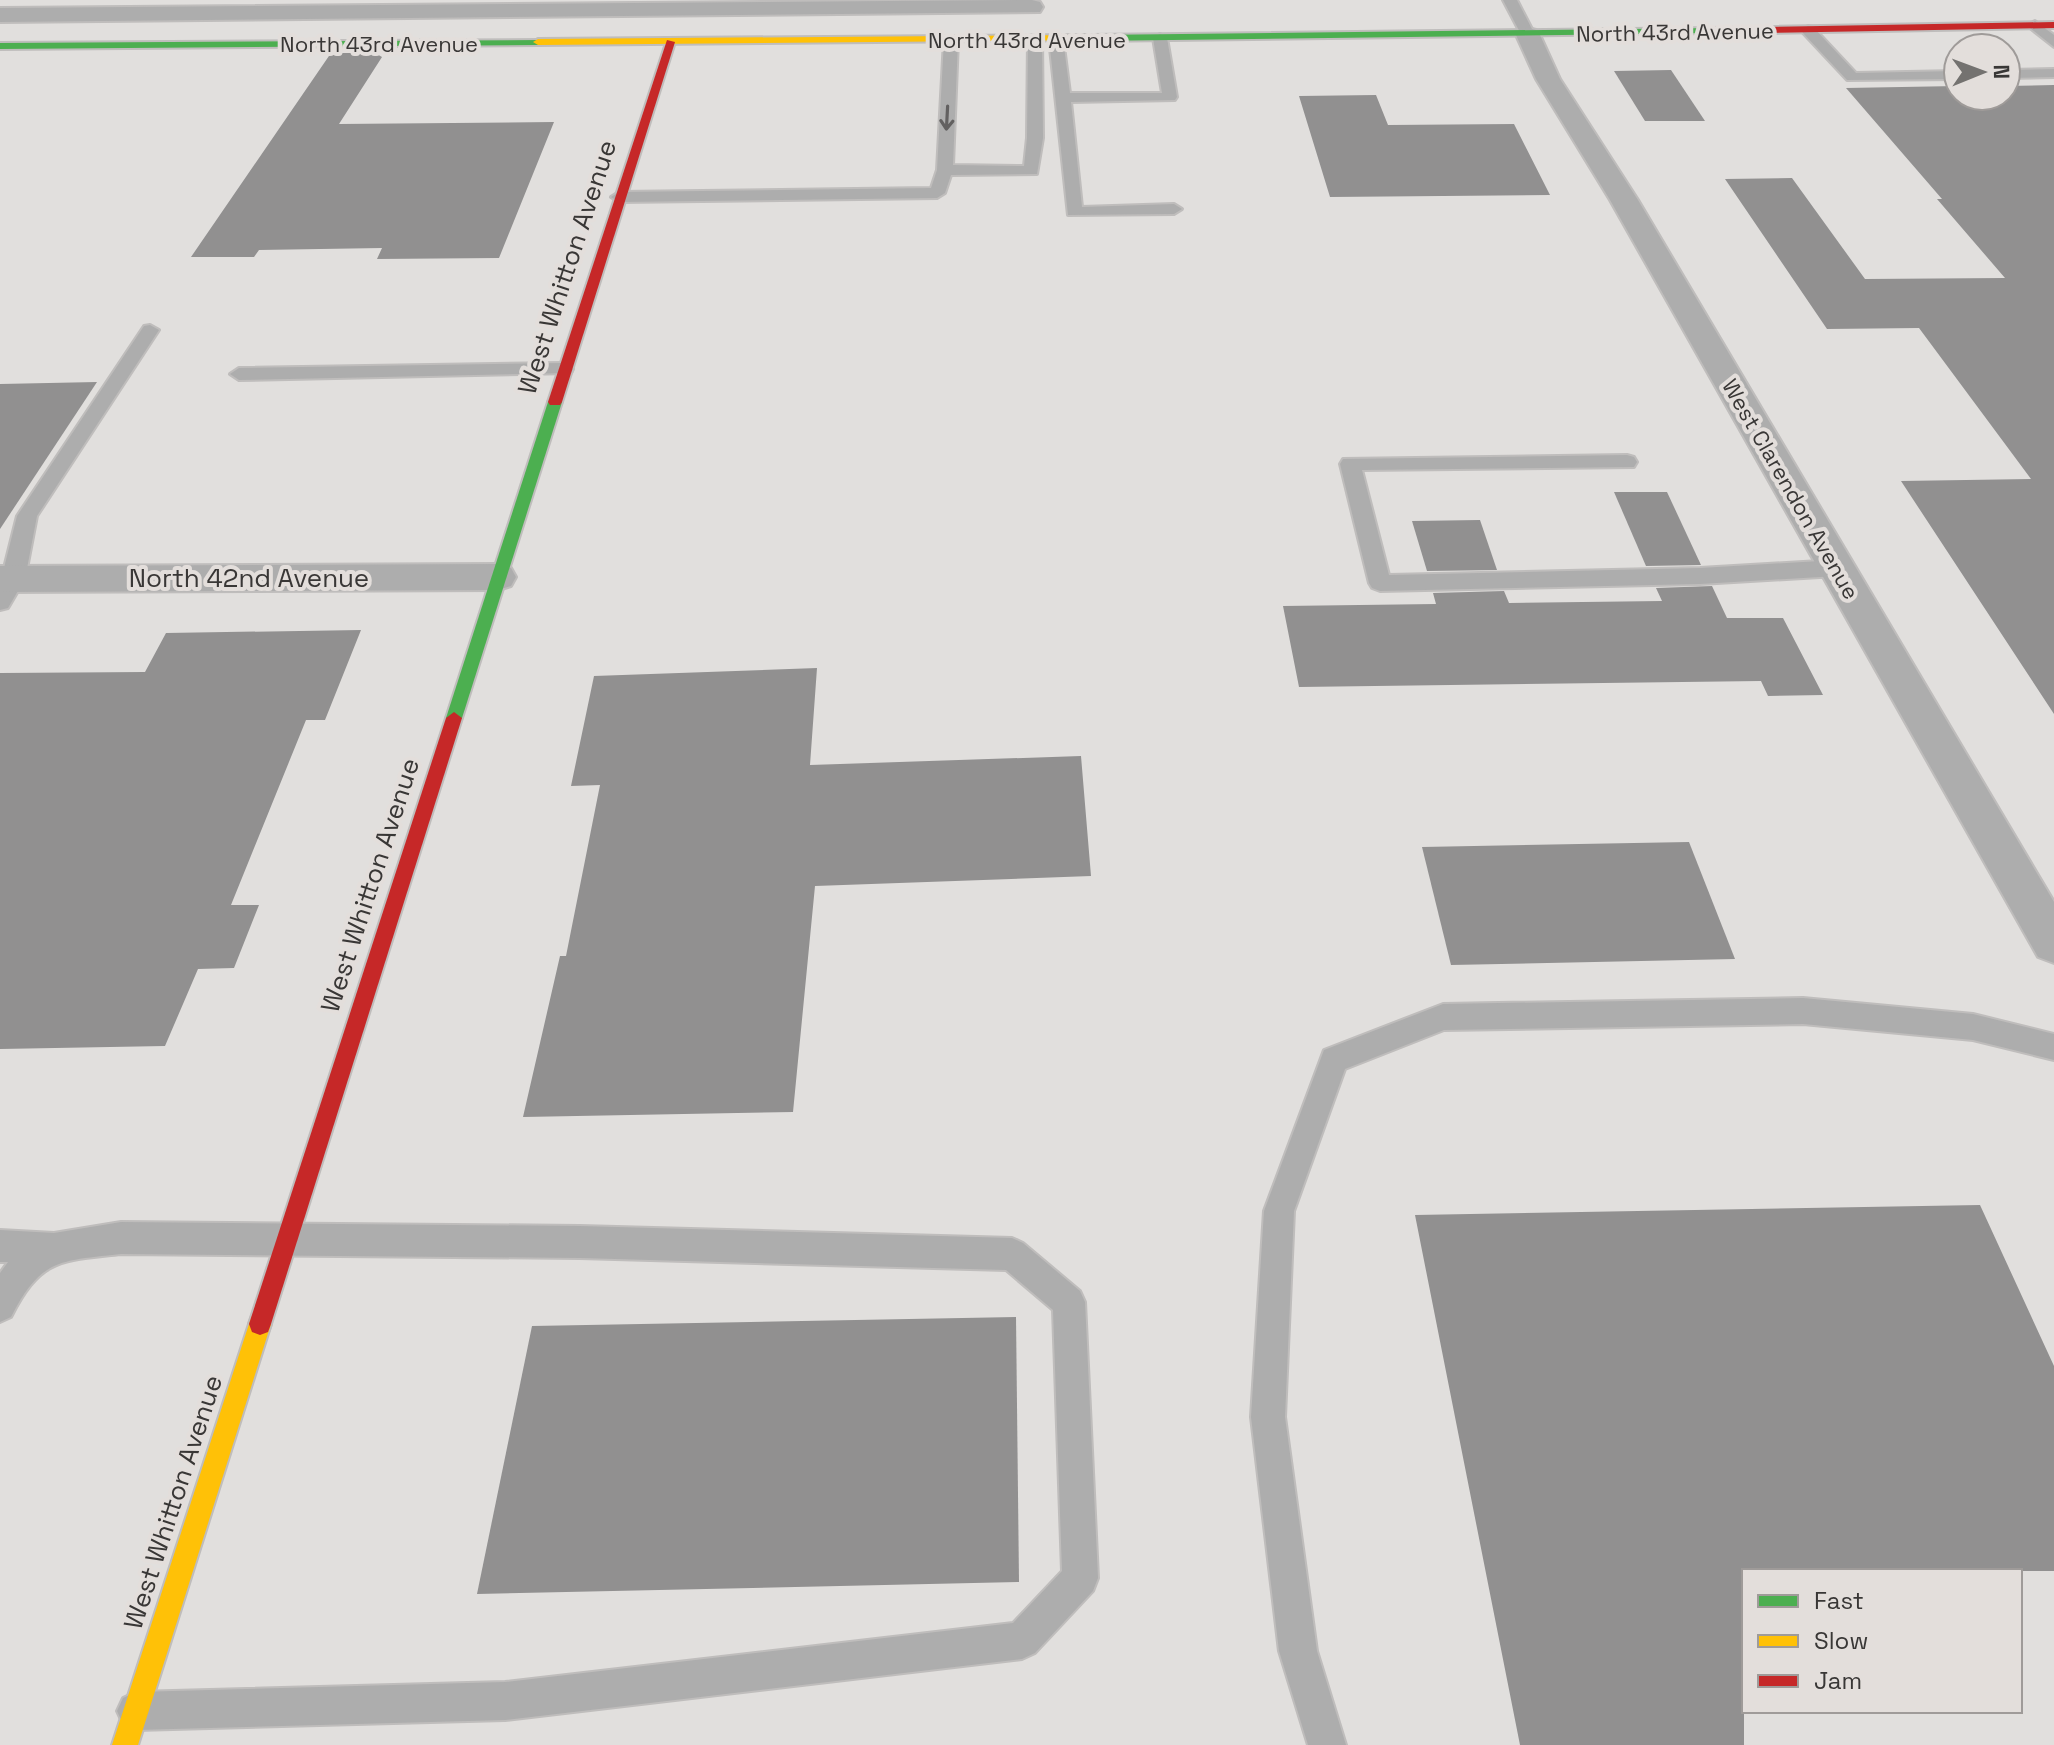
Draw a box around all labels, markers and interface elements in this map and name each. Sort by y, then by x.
street label: North 43rd Avenue [1576,16,1774,48]
street label: North 43rd Avenue [928,26,1126,54]
street label: North 43rd Avenue [280,30,478,58]
north arrow [1942,32,2022,112]
text: N [1988,64,2016,79]
one-way arrow [940,104,955,131]
street label: West Whitton Avenue [510,136,624,398]
street label: West Clarendon Avenue [1716,374,1866,604]
street label: North 42nd Avenue [129,561,369,595]
street label: West Whitton Avenue [313,754,427,1016]
street label: West Whitton Avenue [116,1371,230,1633]
legend [1742,1569,2022,1713]
text: Fast [1814,1585,1864,1616]
text: Slow [1814,1625,1868,1656]
text: Jam [1814,1665,1862,1696]

